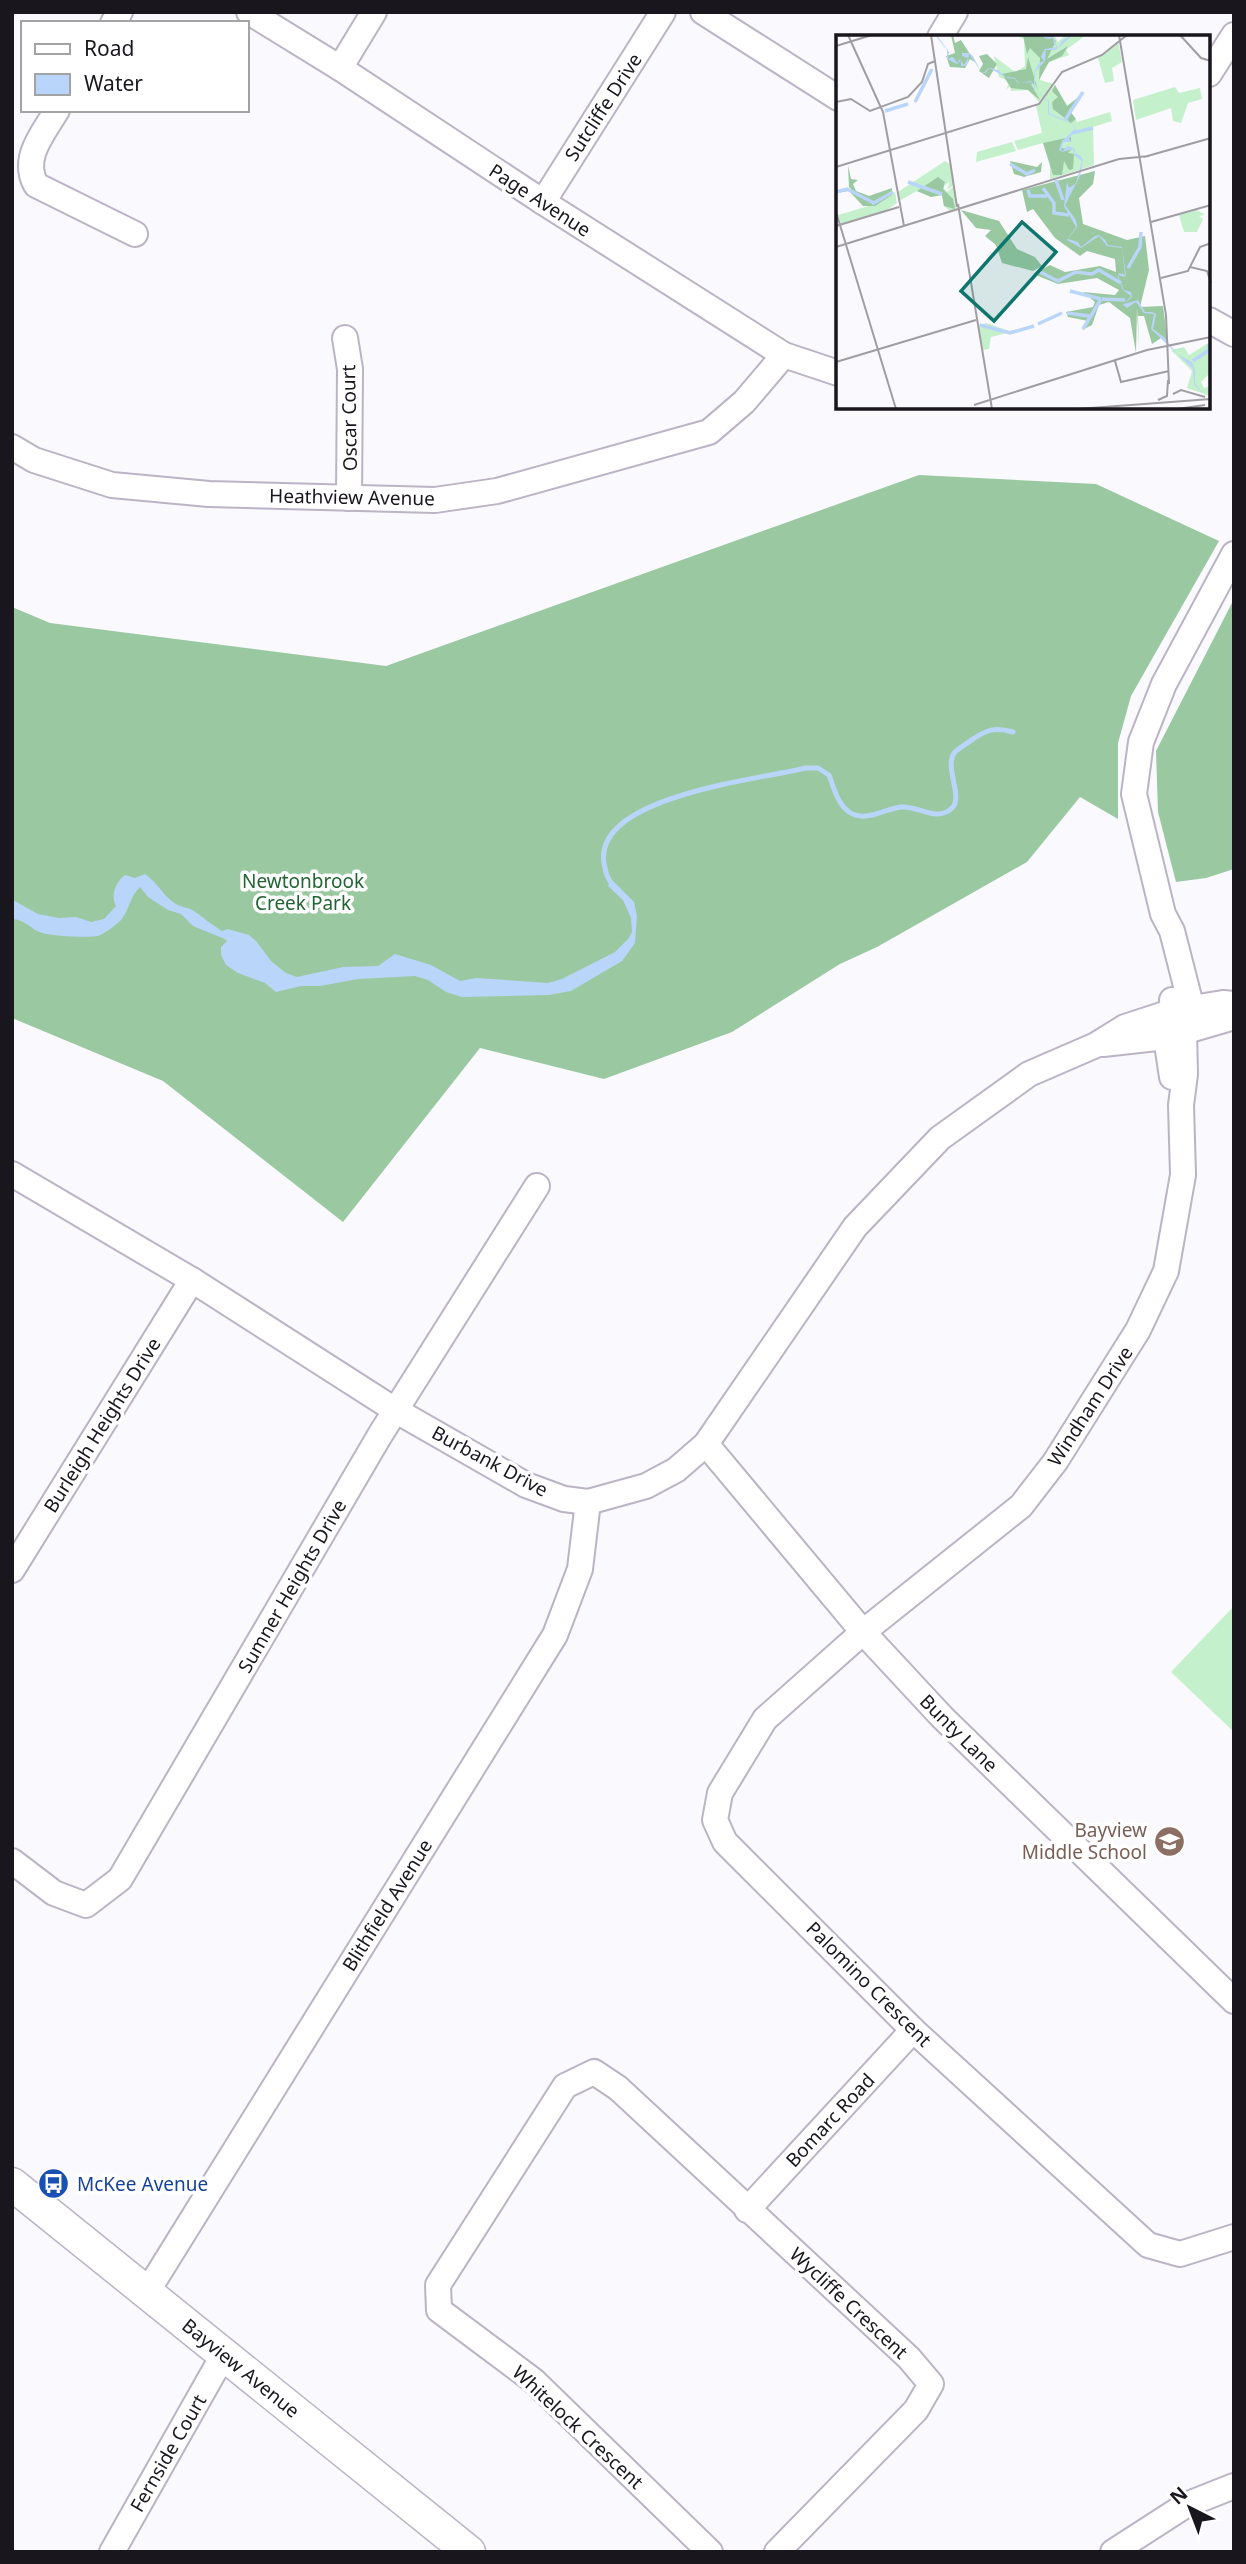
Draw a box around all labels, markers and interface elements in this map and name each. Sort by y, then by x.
legend [21,21,248,112]
text: Road [84,34,134,62]
inset map [836,35,1211,410]
street label: Sutcliffe Drive [558,48,648,166]
text: Water [84,69,143,97]
street label: Page Avenue [484,157,596,243]
street label: Oscar Court [335,364,363,471]
street label: Heathview Avenue [269,483,435,511]
park label: Newtonbrook Creek Park [242,868,364,916]
street label: Burleigh Heights Drive [37,1333,167,1517]
street label: Windham Drive [1041,1341,1139,1471]
street label: Burbank Drive [427,1419,553,1503]
street label: Sumner Heights Drive [232,1495,352,1677]
street label: Bunty Lane [914,1688,1004,1778]
place label: Bayview Middle School [1022,1817,1147,1865]
school or university icon: Bayview Middle School [1153,1824,1187,1858]
street label: Blithfield Avenue [336,1834,438,1976]
street label: Palomino Crescent [801,1916,937,2052]
street label: Bomarc Road [780,2067,880,2173]
bus stop icon: McKee Avenue [37,2167,71,2201]
place label: McKee Avenue [77,2171,208,2197]
street label: Wycliffe Crescent [784,2241,914,2365]
street label: Bayview Avenue [177,2313,305,2423]
street label: Whitelock Crescent [507,2359,649,2495]
street label: Fernside Court [124,2389,212,2516]
north arrow [1155,2473,1225,2543]
text: N [1164,2481,1193,2510]

